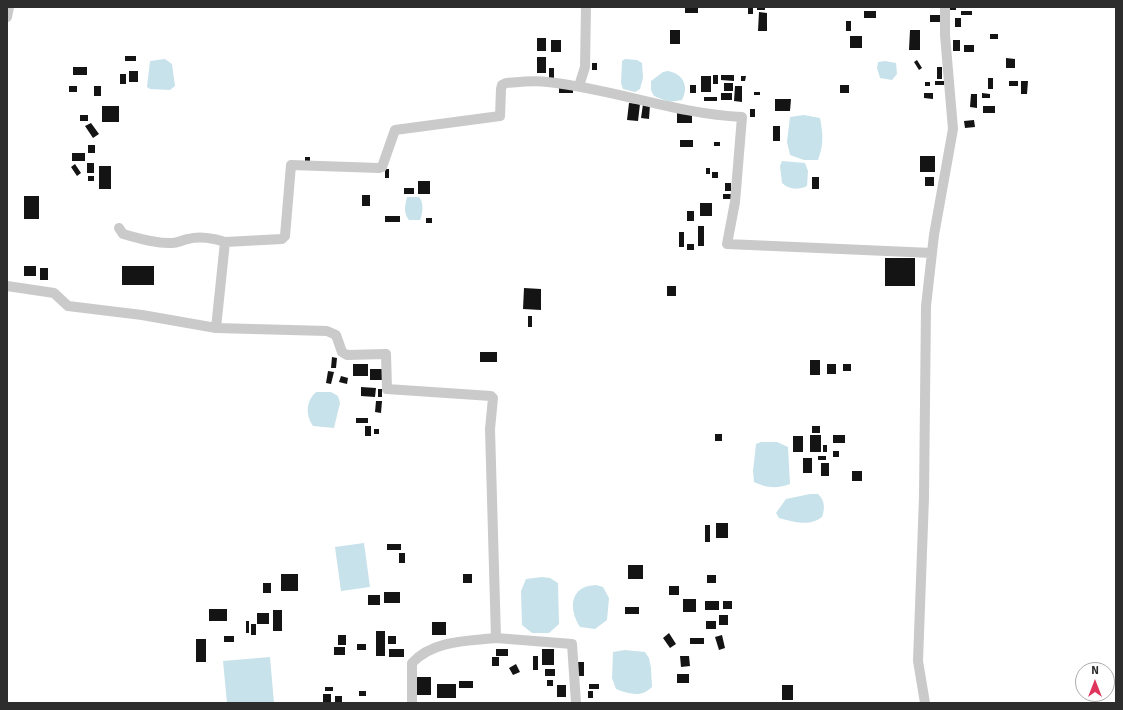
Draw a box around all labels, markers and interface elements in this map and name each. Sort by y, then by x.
north arrow [1075,662,1115,702]
text: N [1091,664,1099,677]

